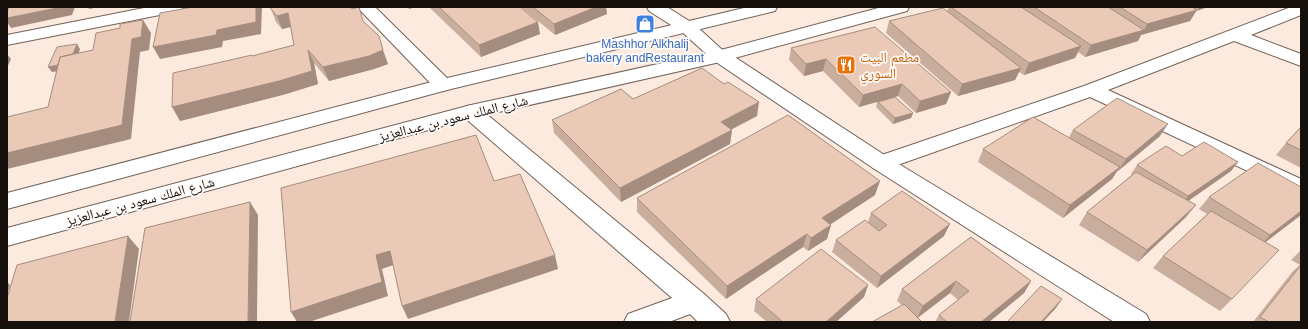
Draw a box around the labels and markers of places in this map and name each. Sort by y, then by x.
shop icon: Mashhor Alkhalij bakery andRestaurant [634,13,656,35]
place label: Mashhor Alkhalij bakery andRestaurant [586,37,705,65]
place label: مطعم البيت السوري [860,49,919,85]
restaurant icon: مطعم البيت السوري [835,54,857,76]

